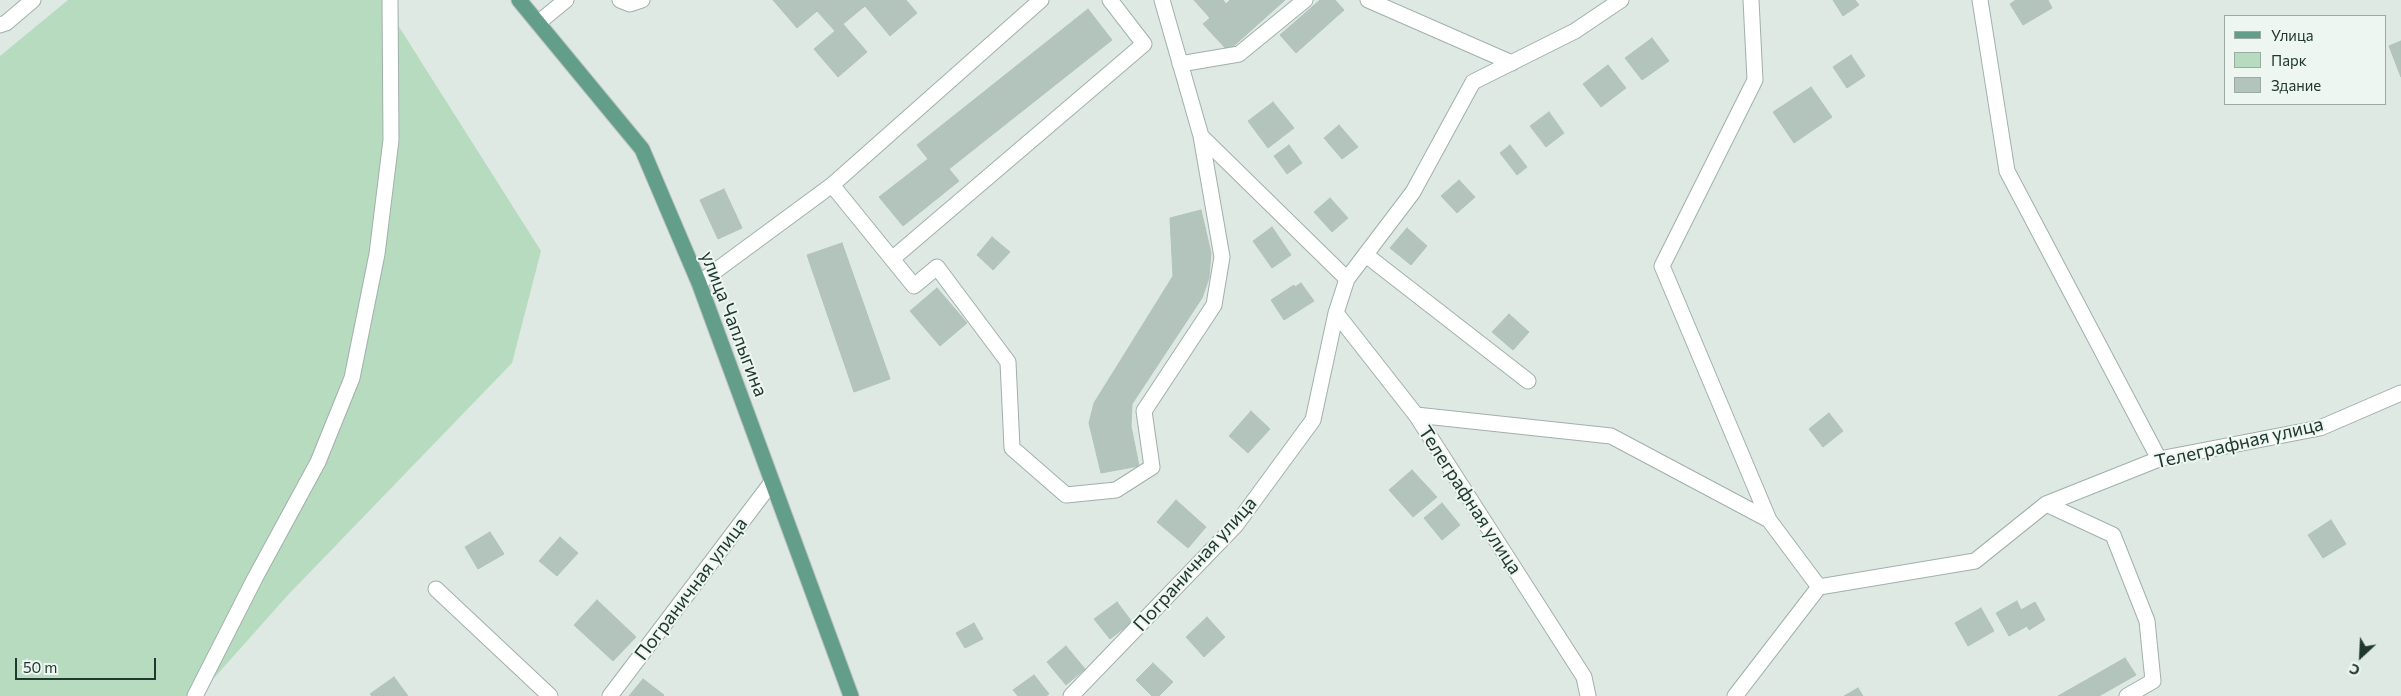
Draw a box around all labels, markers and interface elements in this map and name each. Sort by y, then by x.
legend [2224,15,2386,105]
text: Улица [2271,26,2313,44]
text: Парк [2271,51,2307,69]
text: Здание [2271,76,2321,94]
street label: улица Чаплыгина [696,248,772,400]
street label: Телеграфная улица [2153,413,2325,473]
street label: Телеграфная улица [1414,422,1526,578]
street label: Пограничная улица [1129,492,1261,636]
street label: Пограничная улица [630,513,752,665]
north arrow [2336,631,2386,681]
scale bar [18,648,159,680]
text: 50 m [23,658,57,676]
text: С [2347,660,2362,680]

